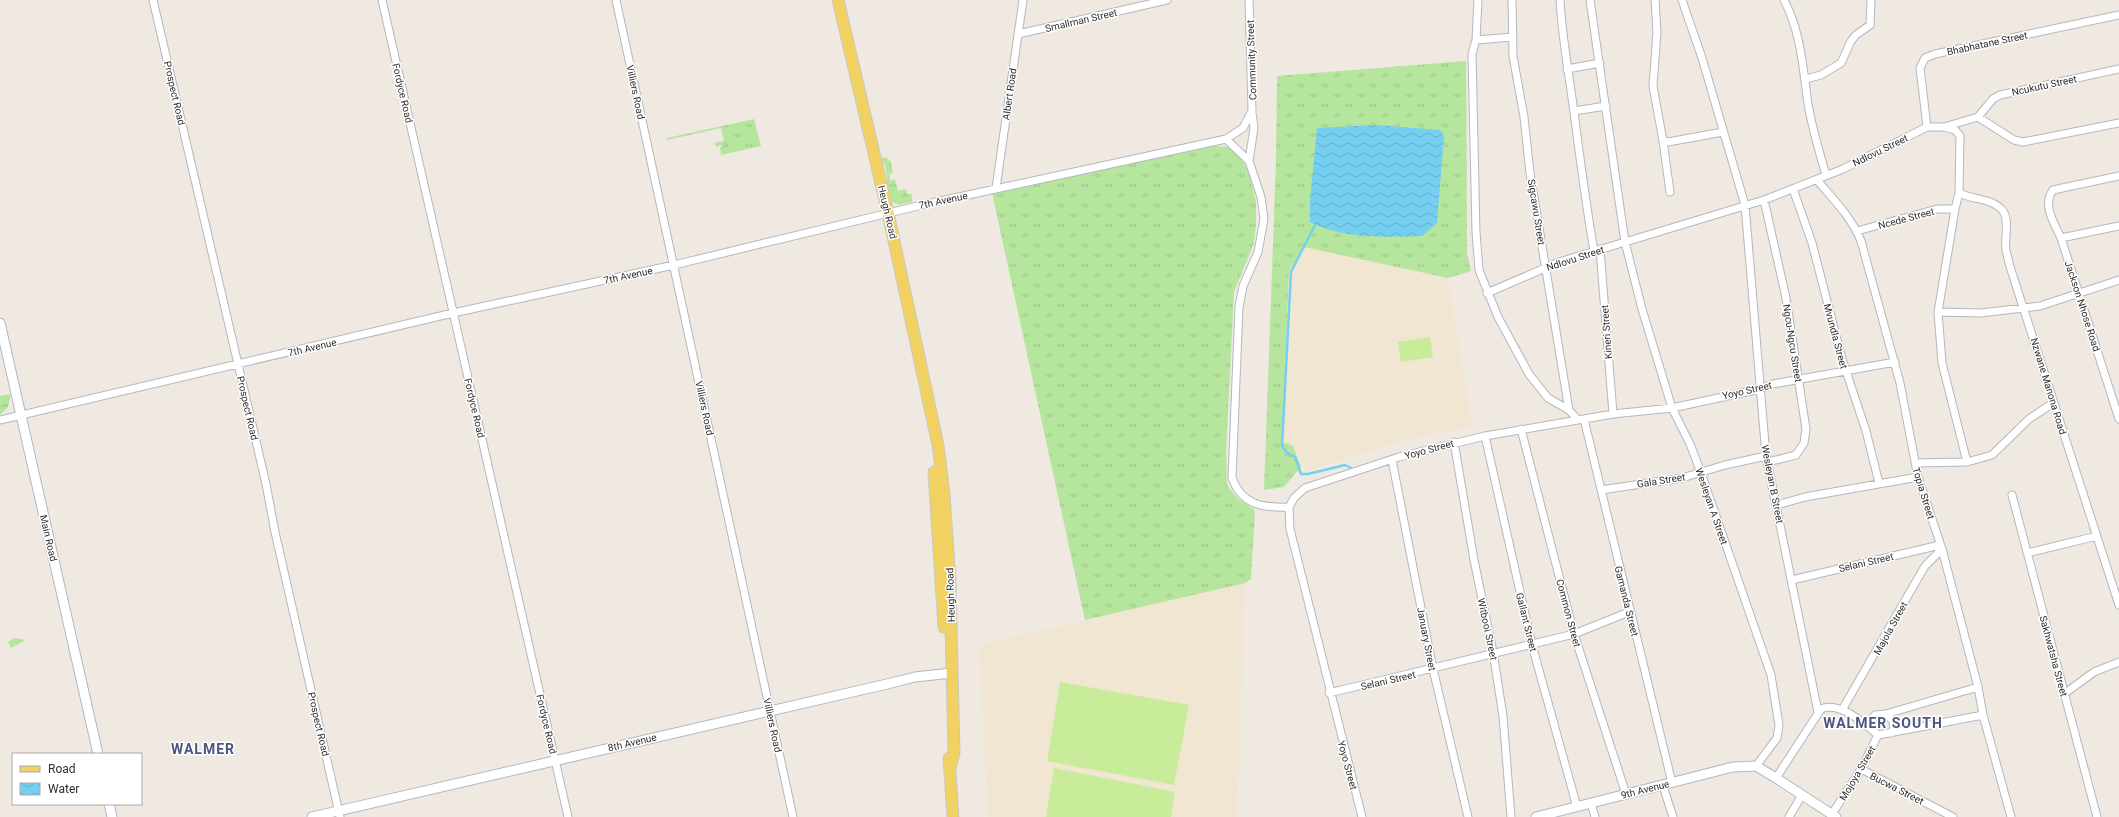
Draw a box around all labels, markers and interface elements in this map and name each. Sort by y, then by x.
street label: Smallman Street [1044,7,1118,34]
street label: Community Street [1245,20,1258,100]
street label: Bhabhatane Street [1946,30,2028,57]
street label: Prospect Road [162,60,187,126]
street label: Fordyce Road [390,62,415,124]
street label: Villiers Road [624,64,647,120]
street label: Albert Road [1000,67,1019,121]
street label: Ncukutu Street [2011,73,2078,98]
street label: Ndlovu Street [1851,132,1910,169]
street label: Sigcawu Street [1526,178,1547,246]
street label: Heugh Road [876,184,899,240]
street label: 7th Avenue [918,190,969,211]
street label: Ncede Street [1877,206,1935,231]
street label: Ndlovu Street [1545,244,1605,273]
street label: Jackson Nhose Road [2063,260,2102,353]
street label: 7th Avenue [603,265,654,286]
street label: Mvundla Street [1822,302,1849,370]
street label: Ngcu-Ngcu Street [1781,303,1804,383]
street label: Kineri Street [1599,305,1614,359]
street label: 7th Avenue [287,337,338,358]
street label: Nzwane Manona Road [2029,337,2068,436]
street label: Prospect Road [235,375,260,441]
street label: Fordyce Road [462,377,487,439]
street label: Yoyo Street [1721,379,1773,402]
street label: Villiers Road [693,380,716,436]
street label: Yoyo Street [1403,438,1455,461]
street label: Wesleyan B Street [1759,444,1786,524]
street label: Wesleyan A Street [1693,466,1730,546]
street label: Topia Street [1910,466,1937,520]
street label: Gala Street [1636,471,1686,490]
street label: Main Road [38,514,59,563]
street label: Selani Street [1838,551,1895,574]
street label: Gamanda Street [1612,565,1641,637]
street label: Heugh Road [944,568,957,622]
street label: Common Street [1554,578,1583,648]
street label: Gallant Street [1514,592,1539,653]
street label: Witbooi Street [1476,597,1499,661]
street label: Majola Street [1871,600,1910,657]
street label: January Street [1415,606,1438,672]
street label: Sakhwatsha Street [2037,615,2070,698]
street label: Selani Street [1360,669,1417,692]
street label: Prospect Road [306,691,331,757]
street label: Fordyce Road [534,693,559,755]
street label: Villiers Road [761,697,784,753]
district label: WALMER SOUTH [1823,715,1943,731]
street label: 8th Avenue [607,732,658,753]
street label: Yoyo Street [1336,739,1359,791]
district label: WALMER [171,741,235,757]
street label: Mojoya Street [1837,744,1878,803]
legend [12,753,142,805]
text: Road [48,762,76,776]
street label: Bucwa Street [1868,770,1925,807]
street label: 9th Avenue [1620,778,1671,801]
text: Water [48,782,79,796]

